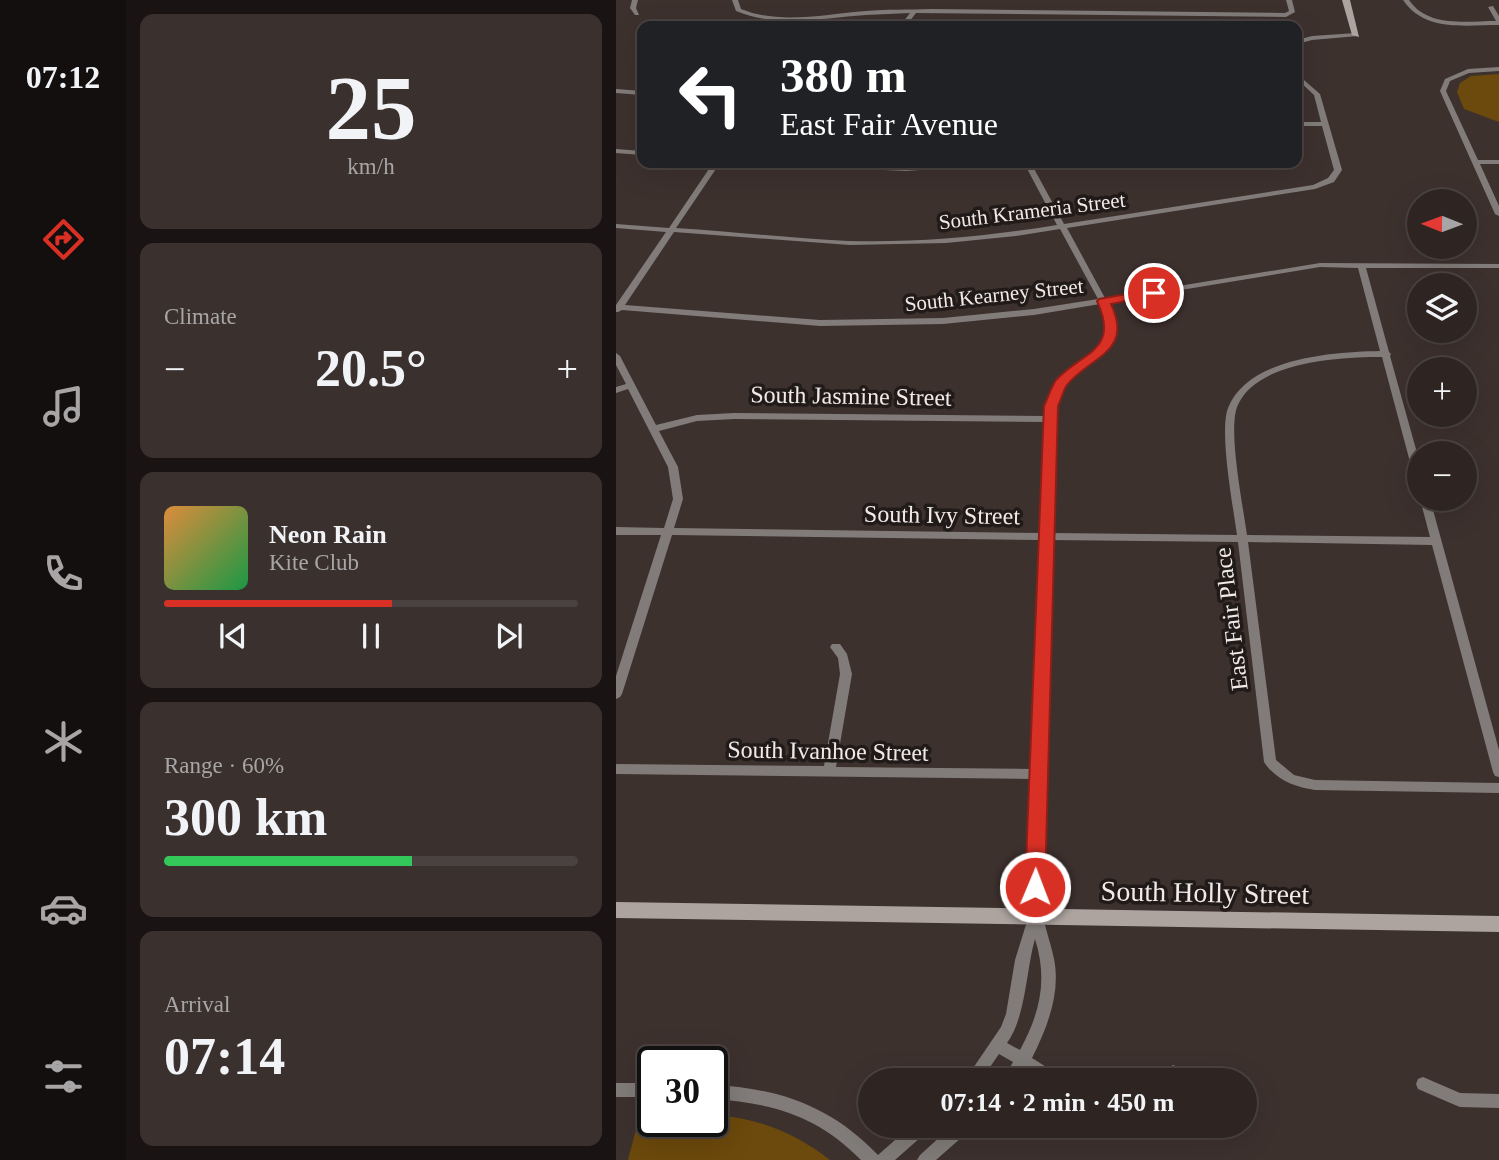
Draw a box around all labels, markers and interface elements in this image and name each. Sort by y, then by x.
text: 380 m [780,48,907,103]
icon: left [665,49,756,140]
text: 25 [326,58,417,159]
text: 07:12 [26,59,100,95]
text: East Fair Avenue [780,106,998,142]
text: km/h [347,154,395,179]
street label: South Krameria Street [937,188,1127,234]
north arrow [1407,189,1477,259]
map controls [1407,189,1477,511]
icon: directions [39,215,88,264]
pin [1124,263,1184,323]
button: layers [1407,273,1477,343]
street label: South Kearney Street [903,274,1085,316]
icon: arrive [1135,274,1173,312]
text: Climate [164,304,237,329]
text: 20.5° [315,340,427,397]
text: − [164,348,185,390]
text: + [557,348,578,390]
button: + [1407,357,1477,427]
street label: South Jasmine Street [750,381,952,411]
icon: music [39,382,88,431]
button: − [1407,441,1477,511]
street label: South Ivy Street [864,501,1021,529]
text: Neon Rain [269,520,387,549]
street label: East Fair Place [1209,546,1253,692]
icon: phone [39,549,88,598]
text: Kite Club [269,550,359,575]
icon: previous [214,617,252,655]
icon: pause [352,617,390,655]
icon: next [490,617,528,655]
icon: climate [39,717,88,766]
street label: South Ivanhoe Street [727,736,929,766]
text: Range · 60% [164,753,284,778]
text: 300 km [164,789,327,846]
position arrow [998,850,1072,924]
street label: South Holly Street [1101,875,1310,910]
icon: car [39,884,88,933]
text: Arrival [164,992,230,1017]
text: 07:14 [164,1028,285,1085]
speed limit sign: 30 [637,1046,728,1137]
icon: filters [39,1052,88,1101]
text: 07:14 · 2 min · 450 m [941,1088,1175,1117]

